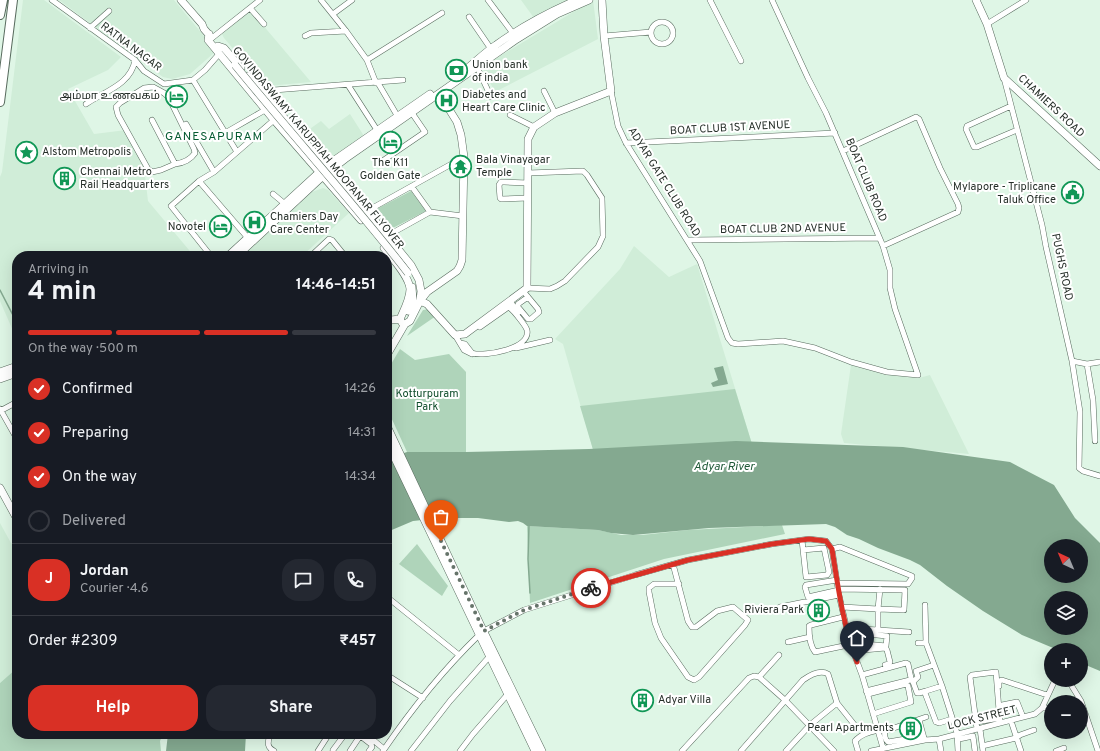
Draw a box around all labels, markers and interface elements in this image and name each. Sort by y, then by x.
street label: RATNA NAGAR [98,19,164,75]
street label: GOVINDASWAMY KARUPPIAH MOOPANAR FLYOVER [229,44,407,252]
bank icon: Union bank of india [444,58,470,84]
place label: Union bank of india [472,58,528,85]
street label: CHAMIERS ROAD [1015,72,1087,140]
hotel icon: அம்மா உணவகம் [163,83,189,109]
hospital icon: Diabetes and Heart Care Clinic [433,88,459,114]
place label: Diabetes and Heart Care Clinic [462,88,546,115]
place label: அம்மா உணவகம் [60,89,160,103]
street label: BOAT CLUB 1ST AVENUE [670,118,790,138]
street label: ADYAR GATE CLUB ROAD [625,125,703,239]
district label: GANESAPURAM [165,129,263,145]
hotel icon: The K11 Golden Gate [377,130,403,156]
street label: BOAT CLUB ROAD [842,136,890,224]
place icon: Alstom Metropolis [13,139,39,165]
place label: Alstom Metropolis [42,145,131,159]
temple icon: Bala Vinayagar Temple [447,153,473,179]
place label: Bala Vinayagar Temple [476,153,551,180]
place label: The K11 Golden Gate [360,156,420,183]
building icon: Chennai Metro Rail Headquarters [52,165,78,191]
place label: Chennai Metro Rail Headquarters [80,165,169,192]
place label: Mylapore - Triplicane Taluk Office [953,180,1056,207]
public building icon: Mylapore - Triplicane Taluk Office [1059,180,1085,206]
hospital icon: Chamiers Day Care Center [242,210,268,236]
place label: Chamiers Day Care Center [270,210,338,237]
hotel icon: Novotel [208,214,234,240]
place label: Novotel [168,220,206,234]
street label: BOAT CLUB 2ND AVENUE [720,221,846,237]
street label: PUGHS ROAD [1048,232,1076,302]
text: Arriving in [28,262,89,278]
text: 4 min [28,276,97,309]
text: 14:46–14:51 [296,276,376,295]
text: On the way · 500 m [28,341,138,357]
icon: check [28,378,50,400]
text: Confirmed [62,380,133,399]
text: 14:26 [345,381,376,397]
park label: Kotturpuram Park [395,387,459,414]
icon: check [28,422,50,444]
text: Preparing [62,424,129,443]
text: 14:31 [348,425,376,441]
water label: Adyar River [694,459,756,475]
icon: check [28,466,50,488]
text: On the way [62,468,137,487]
text: 14:34 [345,469,376,485]
pin [424,500,458,541]
icon: bag [430,506,452,528]
text: Delivered [62,512,126,531]
north arrow [1044,539,1088,583]
map controls [1044,539,1088,739]
button: chat [282,559,324,601]
button: phone [334,559,376,601]
text: Jordan [80,562,129,581]
courier [571,568,611,608]
text: J [45,570,53,589]
icon: bike [580,577,602,599]
text: Courier · 4.6 [80,581,148,597]
button: layers [1044,591,1088,635]
building icon: Riviera Park [806,597,832,623]
place label: Riviera Park [744,603,804,617]
pin [840,621,874,662]
icon: home [846,627,868,649]
text: Order #2309 [28,632,117,651]
text: ₹457 [339,632,376,651]
button: + [1044,643,1088,687]
button: Help [28,685,198,731]
button: Share [206,685,376,731]
building icon: Adyar Villa [630,687,656,713]
place label: Adyar Villa [658,693,711,707]
button: − [1044,695,1088,739]
street label: LOCK STREET [946,703,1018,733]
building icon: Pearl Apartments [897,715,923,741]
place label: Pearl Apartments [807,721,894,735]

